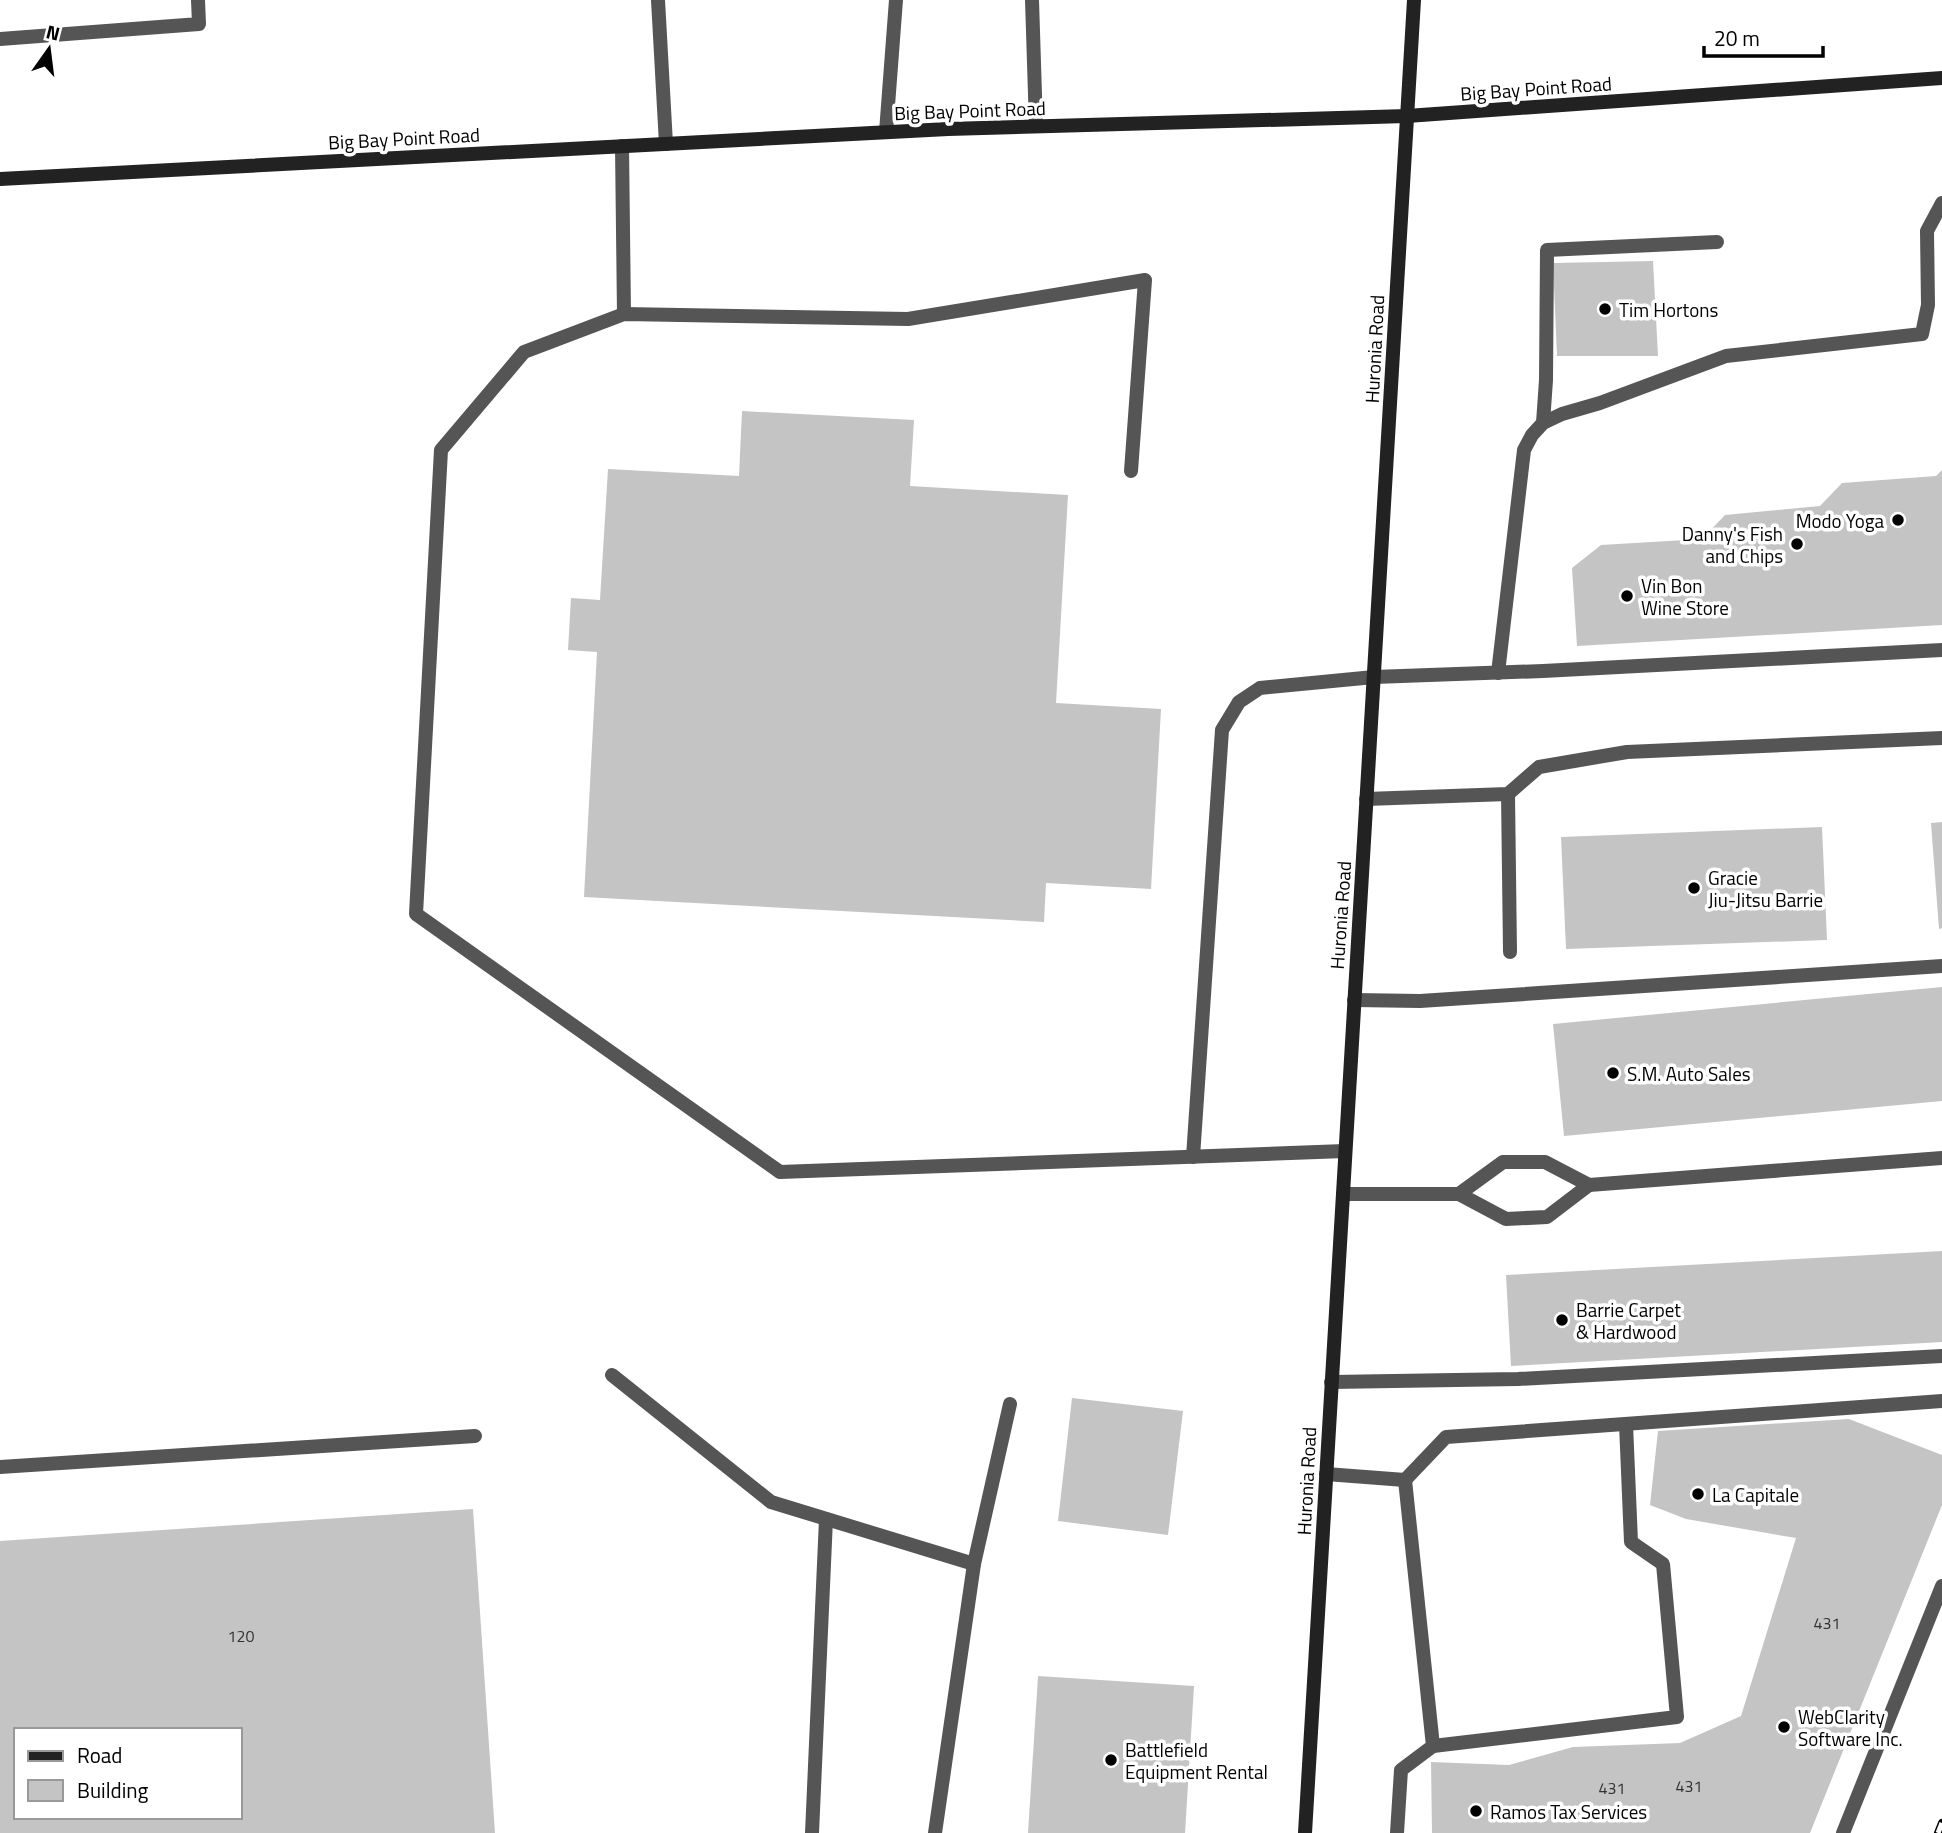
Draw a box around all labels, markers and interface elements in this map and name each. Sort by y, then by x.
north arrow [14,14,84,84]
scale bar [1704,14,1823,58]
text: N [43,16,63,48]
text: 20 m [1714,22,1760,54]
street label: Big Bay Point Road [1459,68,1613,108]
street label: Big Bay Point Road [894,93,1046,127]
street label: Big Bay Point Road [327,120,481,156]
street label: Huronia Road [1357,294,1391,404]
place label: Tim Hortons [1619,295,1718,324]
marker: Tim Hortons [1597,301,1613,317]
place label: Modo Yoga [1796,506,1884,535]
marker: Modo Yoga [1890,512,1906,528]
place label: Danny's Fish and Chips [1682,519,1783,570]
marker: Danny's Fish and Chips [1789,536,1805,552]
place label: Vin Bon Wine Store [1641,571,1729,622]
marker: Vin Bon Wine Store [1619,588,1635,604]
street label: Huronia Road [1322,860,1358,970]
place label: Gracie Jiu-Jitsu Barrie [1708,863,1823,914]
marker: Gracie Jiu-Jitsu Barrie [1686,880,1702,896]
place label: S.M. Auto Sales [1627,1059,1751,1088]
marker: S.M. Auto Sales [1605,1065,1621,1081]
place label: Barrie Carpet & Hardwood [1576,1295,1681,1346]
marker: Barrie Carpet & Hardwood [1554,1312,1570,1328]
street label: Huronia Road [1289,1426,1323,1536]
place label: La Capitale [1712,1480,1799,1509]
marker: La Capitale [1690,1486,1706,1502]
house number: 431 [1814,1611,1840,1635]
house number: 120 [228,1624,254,1648]
place label: WebClarity Software Inc. [1798,1702,1903,1753]
marker: WebClarity Software Inc. [1776,1719,1792,1735]
legend [14,1728,242,1819]
place label: Battlefield Equipment Rental [1125,1735,1268,1786]
text: Road [77,1739,122,1771]
marker: Battlefield Equipment Rental [1103,1752,1119,1768]
text: Building [77,1774,149,1806]
house number: 431 [1676,1774,1702,1798]
house number: 431 [1599,1776,1625,1800]
place label: Ramos Tax Services [1490,1797,1647,1826]
marker: Ramos Tax Services [1468,1803,1484,1819]

